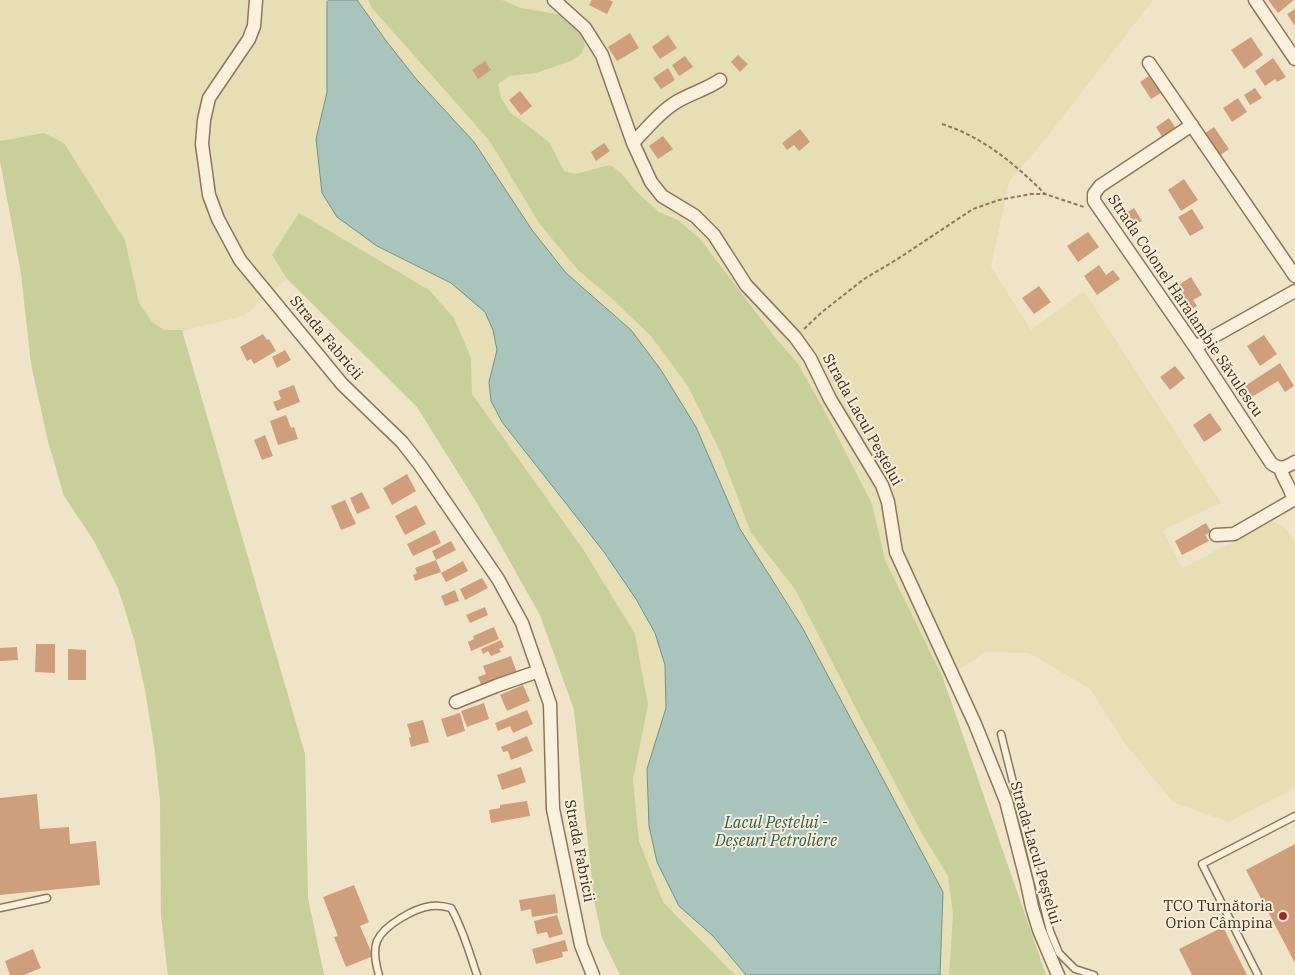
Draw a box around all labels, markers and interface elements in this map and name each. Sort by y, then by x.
street label: Strada Colonel Haralambie Săvulescu [1104,191,1266,421]
street label: Strada Fabricii [286,292,366,384]
street label: Strada Lacul Peștelui [818,351,906,489]
street label: Strada Lacul Peștelui [1006,779,1064,927]
street label: Strada Fabricii [560,798,598,904]
water label: Lacul Peștelui - Deșeuri Petroliere [715,813,837,851]
place label: TCO Turnătoria Orion Câmpina [1163,898,1273,933]
marker: TCO Turnătoria Orion Câmpina [1277,910,1289,922]

